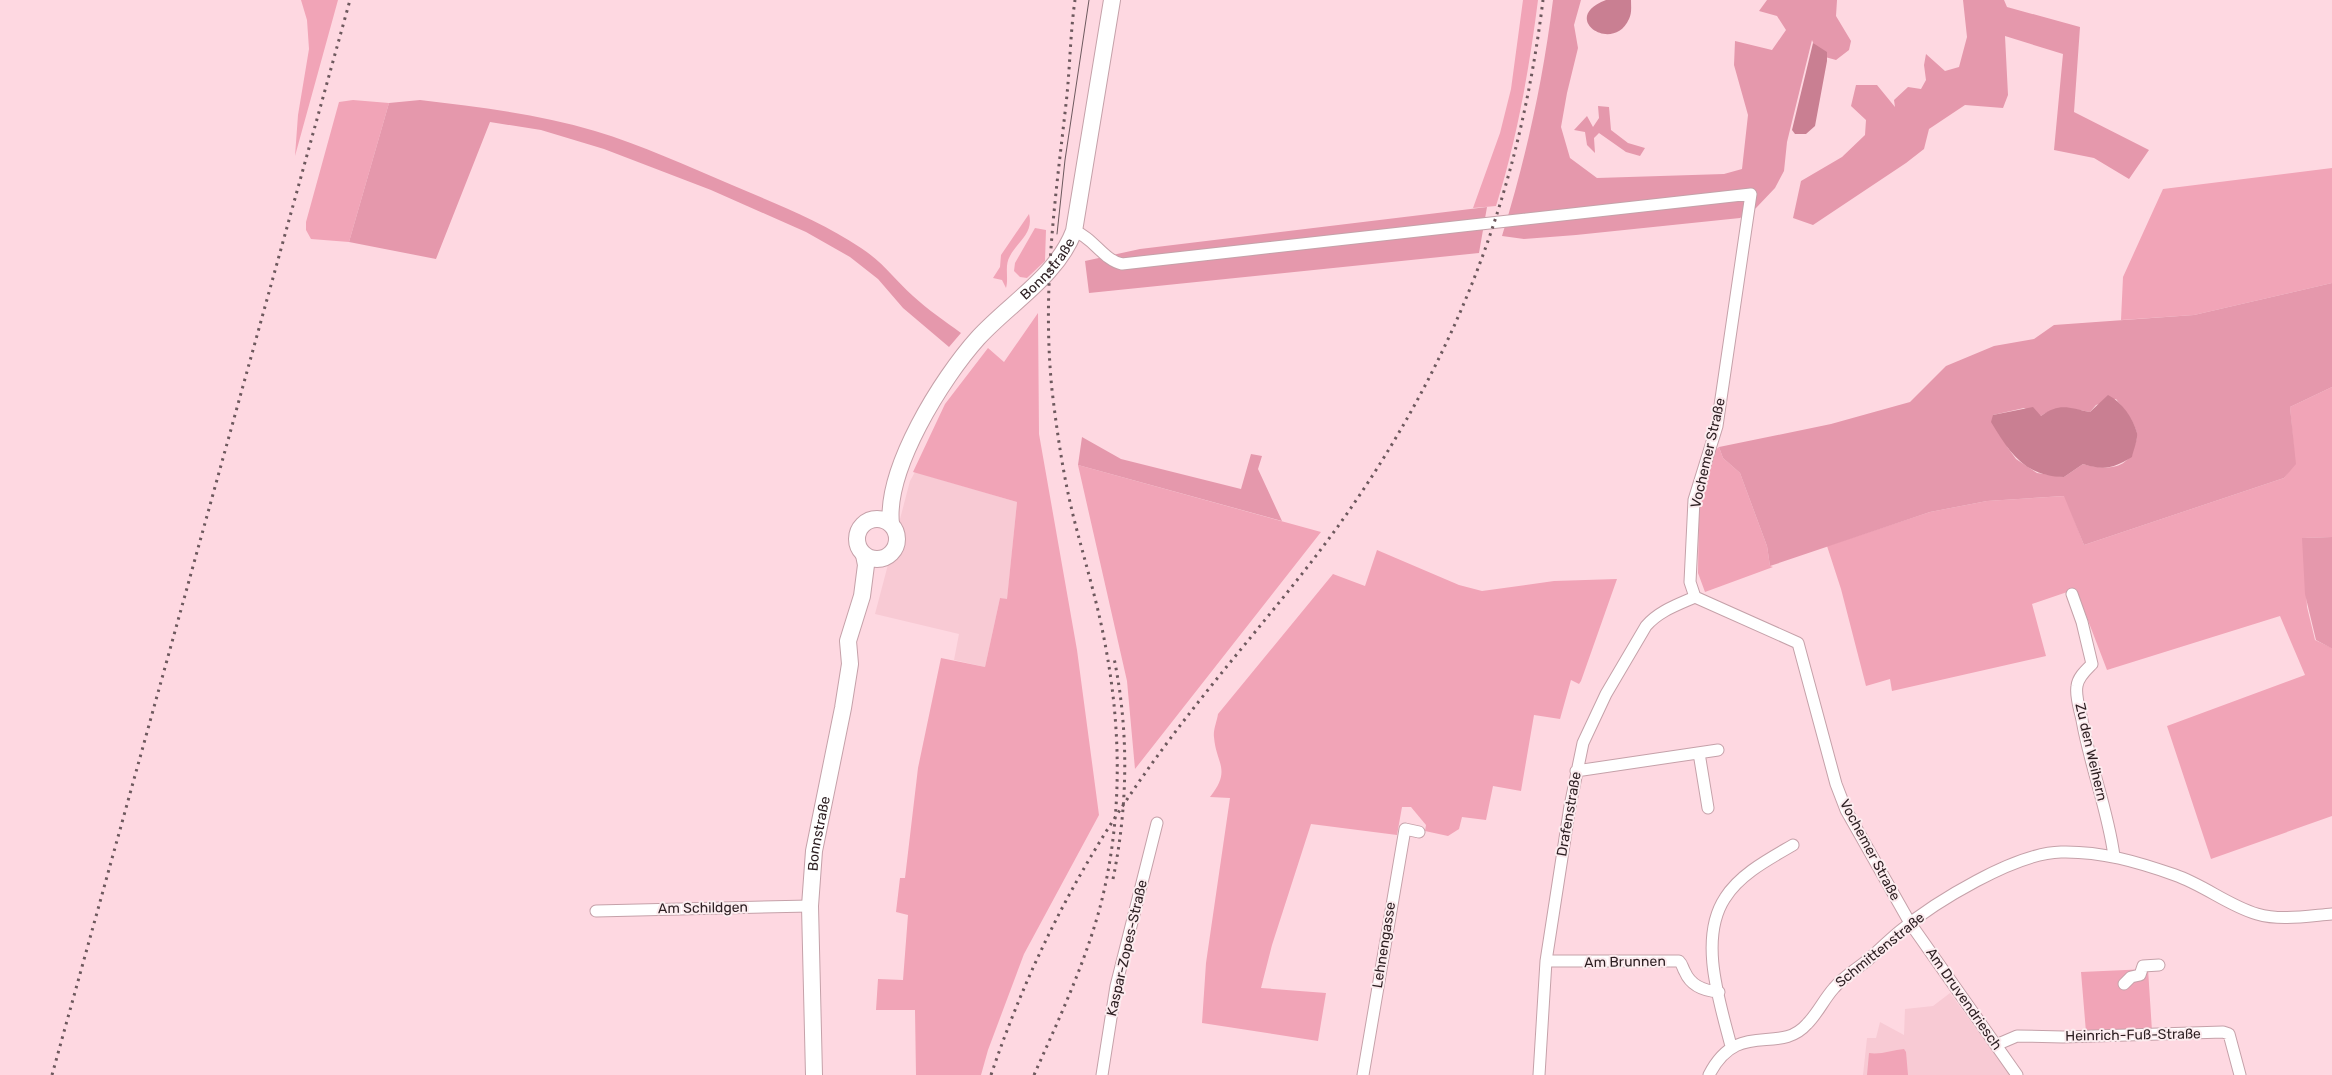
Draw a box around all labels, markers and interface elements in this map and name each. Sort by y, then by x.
street label: Bonnstraße [1017,235,1078,303]
street label: Vochemer Straße [1687,396,1729,510]
street label: Zu den Weihern [2071,701,2111,803]
street label: Drafenstraße [1553,770,1585,858]
street label: Bonnstraße [804,794,833,872]
street label: Vochemer Straße [1836,796,1904,904]
street label: Kaspar-Zopes-Straße [1103,878,1151,1018]
street label: Am Schildgen [658,899,748,917]
street label: Lehnengasse [1369,900,1399,989]
street label: Schmittenstraße [1832,909,1928,991]
street label: Am Druvendriesch [1922,945,2006,1053]
street label: Am Brunnen [1584,953,1666,971]
street label: Heinrich-Fuß-Straße [2065,1025,2201,1045]

